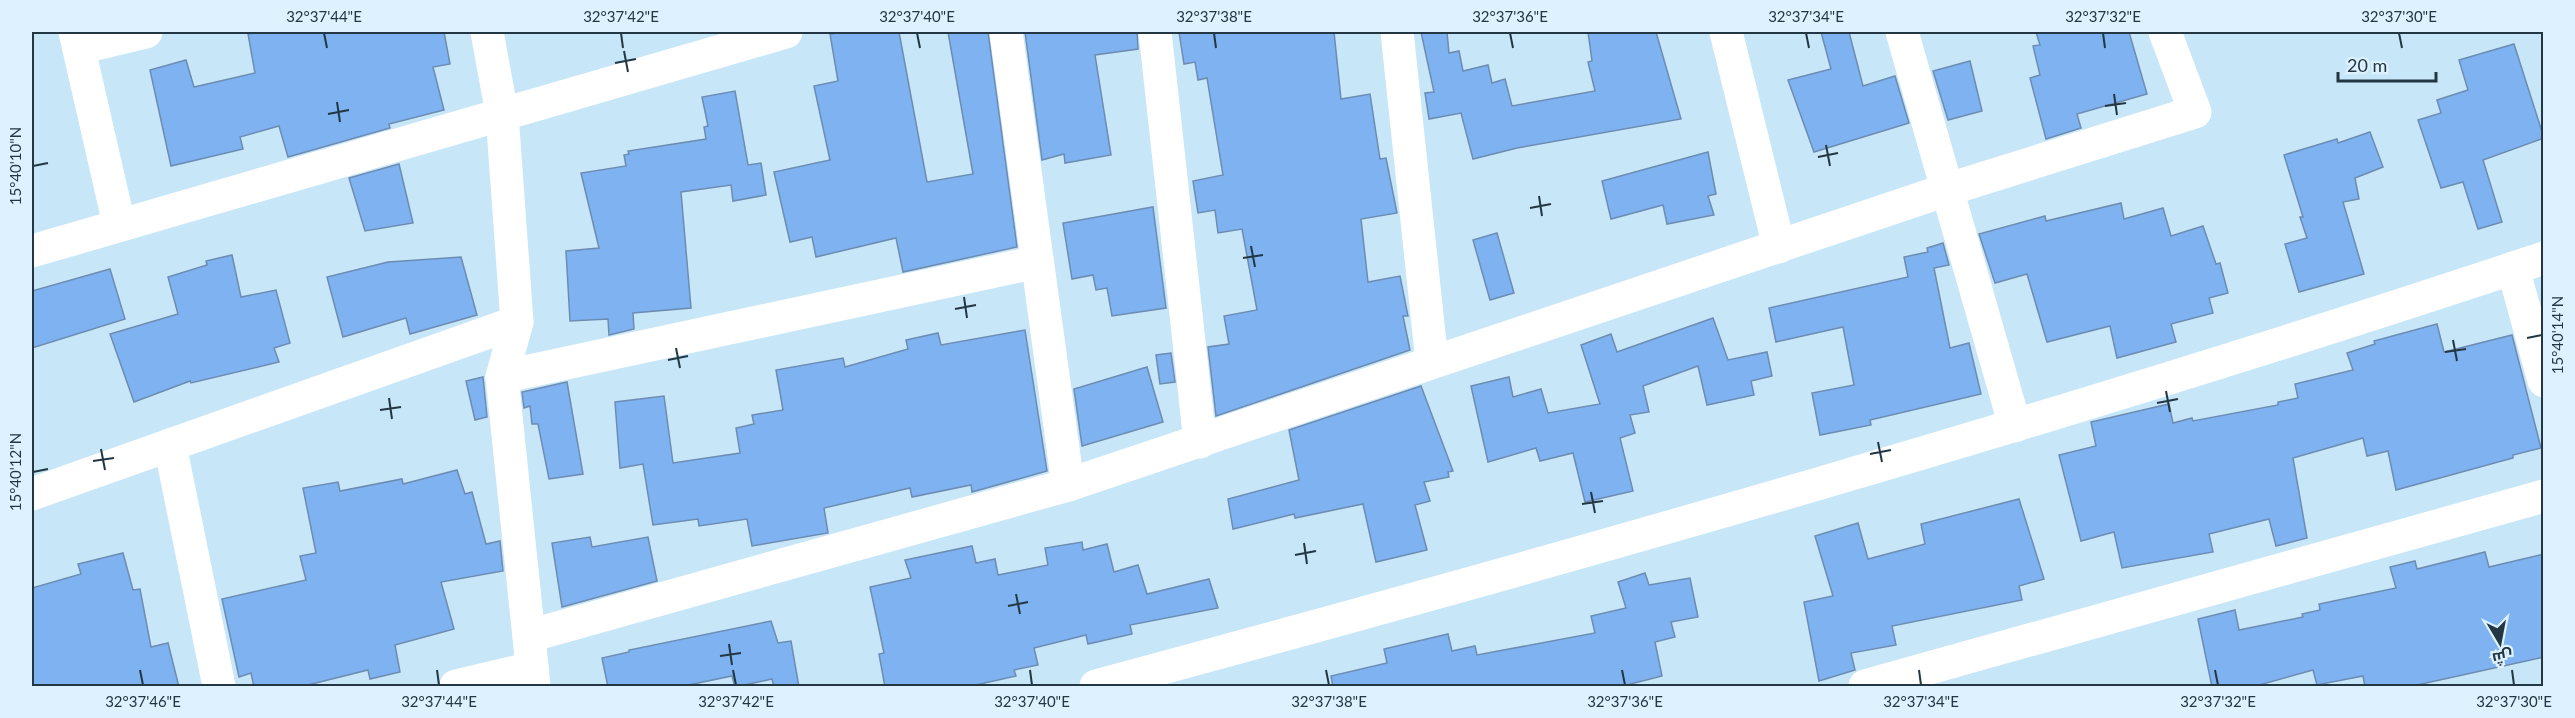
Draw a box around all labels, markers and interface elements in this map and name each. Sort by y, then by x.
text: 32°37'44"E [286,7,362,25]
text: 32°37'42"E [583,7,659,25]
text: 32°37'40"E [879,7,955,25]
text: 32°37'38"E [1176,7,1252,25]
text: 32°37'36"E [1472,7,1548,25]
text: 32°37'34"E [1768,7,1844,25]
text: 32°37'32"E [2065,7,2141,25]
text: 32°37'30"E [2361,7,2437,25]
scale bar [2338,45,2436,83]
text: 20 m [2347,54,2387,76]
text: 15°40'10"N [6,127,24,205]
text: 15°40'14"N [2548,296,2566,374]
text: 15°40'12"N [6,433,24,511]
north arrow [2470,613,2530,673]
text: ش [2491,646,2514,669]
text: 32°37'46"E [105,692,181,710]
text: 32°37'44"E [401,692,477,710]
text: 32°37'42"E [698,692,774,710]
text: 32°37'40"E [994,692,1070,710]
text: 32°37'38"E [1291,692,1367,710]
text: 32°37'36"E [1587,692,1663,710]
text: 32°37'34"E [1883,692,1959,710]
text: 32°37'32"E [2180,692,2256,710]
text: 32°37'30"E [2476,692,2552,710]

